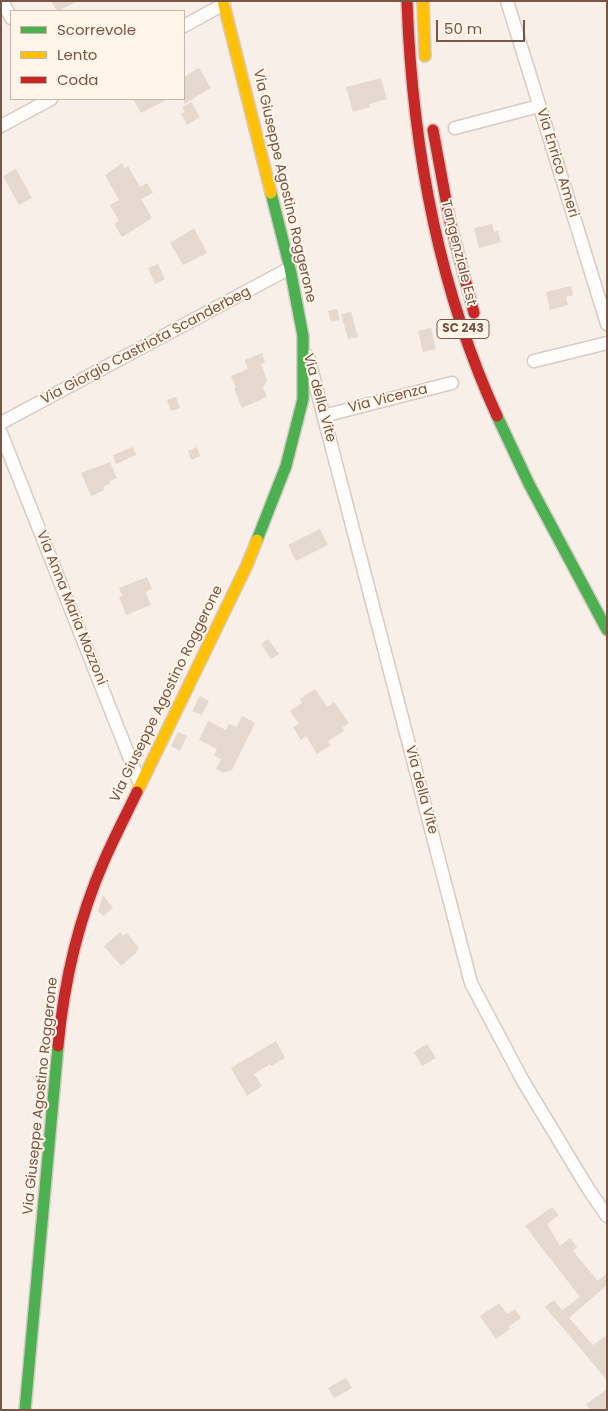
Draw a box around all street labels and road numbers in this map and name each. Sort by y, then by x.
street label: Via Giuseppe Agostino Roggerone [249,68,319,304]
street label: Via Enrico Ameri [532,106,582,220]
street label: Tangenziale Est [437,199,479,307]
street label: Via Giorgio Castriota Scanderbeg [38,283,254,409]
road number: SC 243 [437,320,489,338]
street label: Via della Vite [299,352,339,444]
street label: Via Vicenza [347,381,429,417]
street label: Via Anna Maria Mozzoni [32,528,110,688]
street label: Via Giuseppe Agostino Roggerone [107,583,227,805]
street label: Via della Vite [401,744,441,836]
street label: Via Giuseppe Agostino Roggerone [20,976,62,1216]

